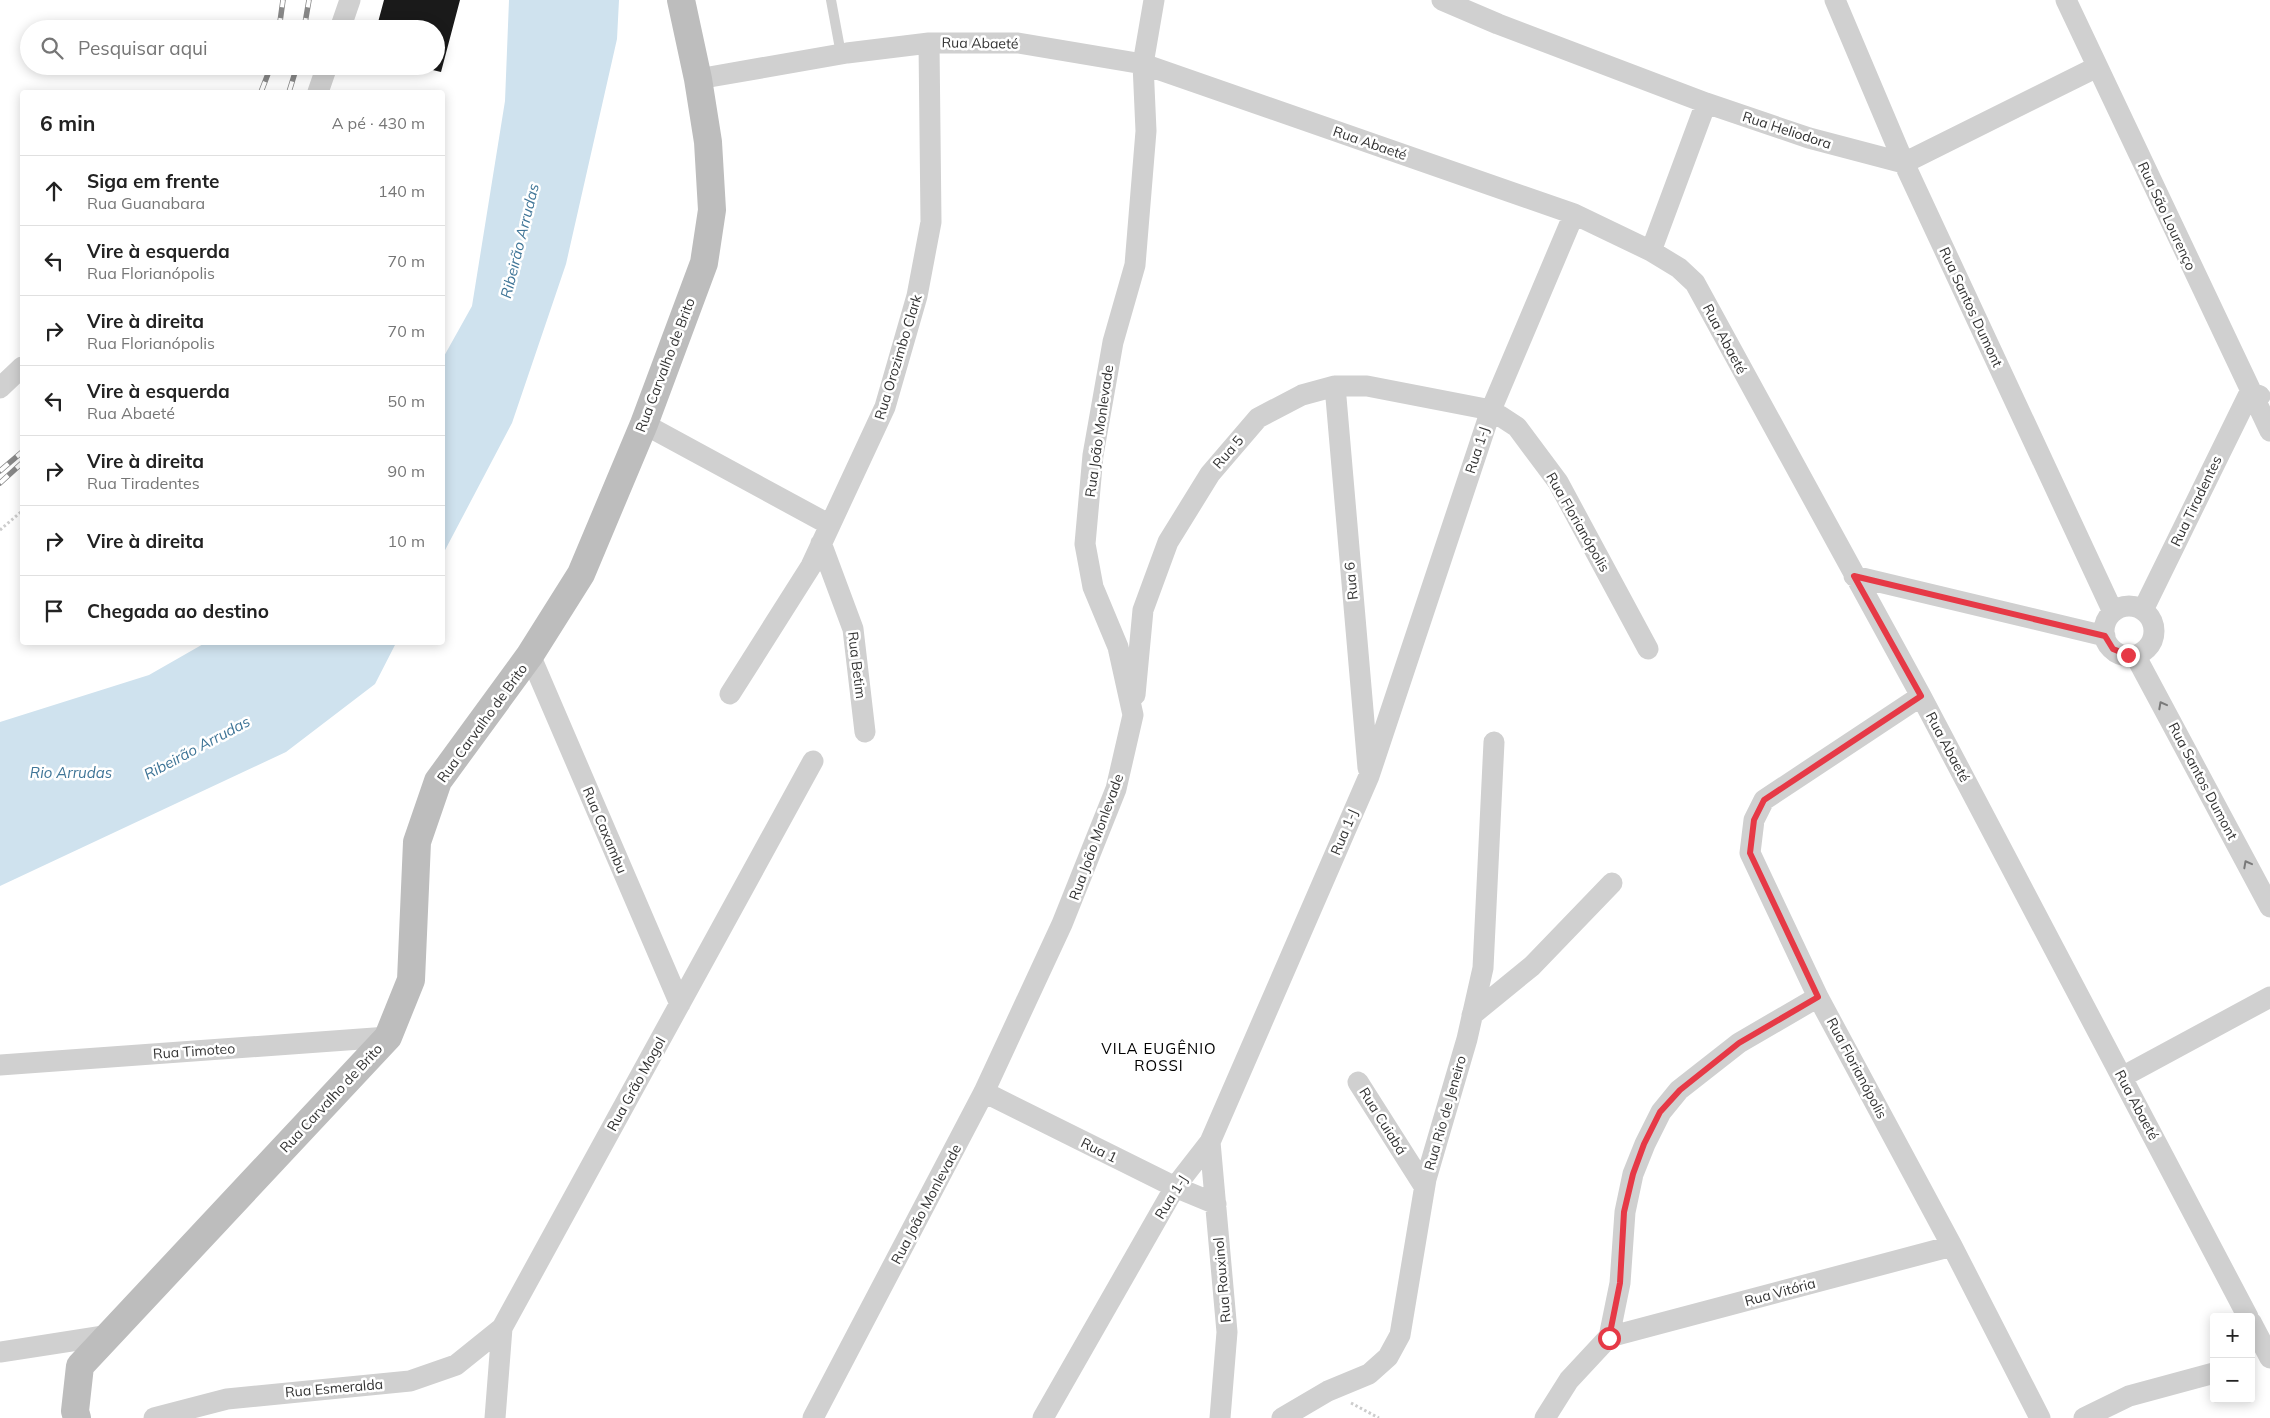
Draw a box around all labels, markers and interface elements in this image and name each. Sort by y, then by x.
search box [20,20,445,75]
street label: Rua Abaeté [941,33,1019,53]
icon: search [38,34,66,62]
text: Pesquisar aqui [78,36,208,60]
street label: Rua Heliodora [1740,107,1834,153]
text: 6 min [40,110,95,136]
text: A pé · 430 m [332,113,425,133]
street label: Rua Abaeté [1331,122,1409,164]
street label: Rua São Lourenço [2134,159,2200,273]
text: Siga em frente [87,169,219,193]
icon: ahead [40,177,68,205]
text: 140 m [378,181,425,201]
water label: Ribeirão Arrudas [496,182,543,300]
text: Rua Guanabara [87,193,205,213]
text: Vire à esquerda [87,239,230,263]
street label: Rua Santos Dumont [1935,244,2007,370]
icon: left [40,247,68,275]
text: 70 m [388,251,425,271]
text: Rua Florianópolis [87,263,215,283]
street label: Rua Orozimbo Clark [870,291,926,422]
street label: Rua Carvalho de Brito [631,295,699,435]
street label: Rua Abaeté [1699,301,1751,377]
text: Vire à direita [87,309,204,333]
icon: right [40,317,68,345]
text: 70 m [388,321,425,341]
text: Rua Florianópolis [87,333,215,353]
street label: Rua João Monlevade [1081,364,1117,498]
text: Vire à esquerda [87,379,230,403]
icon: left [40,387,68,415]
text: 50 m [388,391,425,411]
text: Rua Abaeté [87,403,175,423]
street label: Rua 1-J [1461,424,1493,476]
street label: Rua 5 [1209,432,1247,472]
text: Vire à direita [87,449,204,473]
street label: Rua Tiradentes [2166,453,2226,549]
icon: right [40,457,68,485]
text: 90 m [388,461,425,481]
street label: Rua Florianópolis [1542,469,1614,575]
text: Rua Tiradentes [87,473,200,493]
icon: right [40,527,68,555]
text: Vire à direita [87,529,204,553]
text: 10 m [388,531,425,551]
street label: Rua 6 [1340,561,1362,601]
icon: arrive [40,597,68,625]
text: Chegada ao destino [87,599,269,623]
street label: Rua Betim [844,630,870,700]
route end [2117,644,2140,667]
street label: Rua Carvalho de Brito [433,660,531,786]
one-way arrow [2159,701,2169,710]
street label: Rua Abaeté [1922,709,1974,785]
water label: Ribeirão Arrudas [140,712,253,784]
street label: Rua Santos Dumont [2164,719,2242,843]
water label: Rio Arrudas [30,763,112,782]
street label: Rua João Monlevade [1065,771,1127,903]
street label: Rua Caxambu [579,784,631,876]
street label: Rua 1-J [1326,806,1362,858]
one-way arrow [2243,860,2253,869]
street label: Rua Florianópolis [1823,1014,1891,1122]
street label: Rua Grão Mogol [603,1034,669,1134]
street label: Rua Timoteo [152,1039,236,1063]
district label: VILA EUGÊNIO ROSSI [1101,1039,1217,1075]
street label: Rua Carvalho de Brito [276,1040,386,1156]
street label: Rua Rio de Jeneiro [1420,1054,1470,1172]
street label: Rua Abaeté [2111,1067,2163,1143]
street label: Rua Cuiabá [1355,1084,1411,1158]
street label: Rua 1 [1078,1134,1120,1166]
street label: Rua João Monlevade [887,1141,965,1267]
street label: Rua 1-J [1151,1172,1191,1222]
street label: Rua Rouxinol [1209,1236,1235,1324]
street label: Rua Vitória [1743,1274,1817,1310]
map controls [2210,1313,2255,1403]
button: + [2210,1313,2255,1358]
route start [1598,1327,1621,1350]
button: − [2210,1358,2255,1403]
street label: Rua Esmeralda [284,1375,384,1401]

